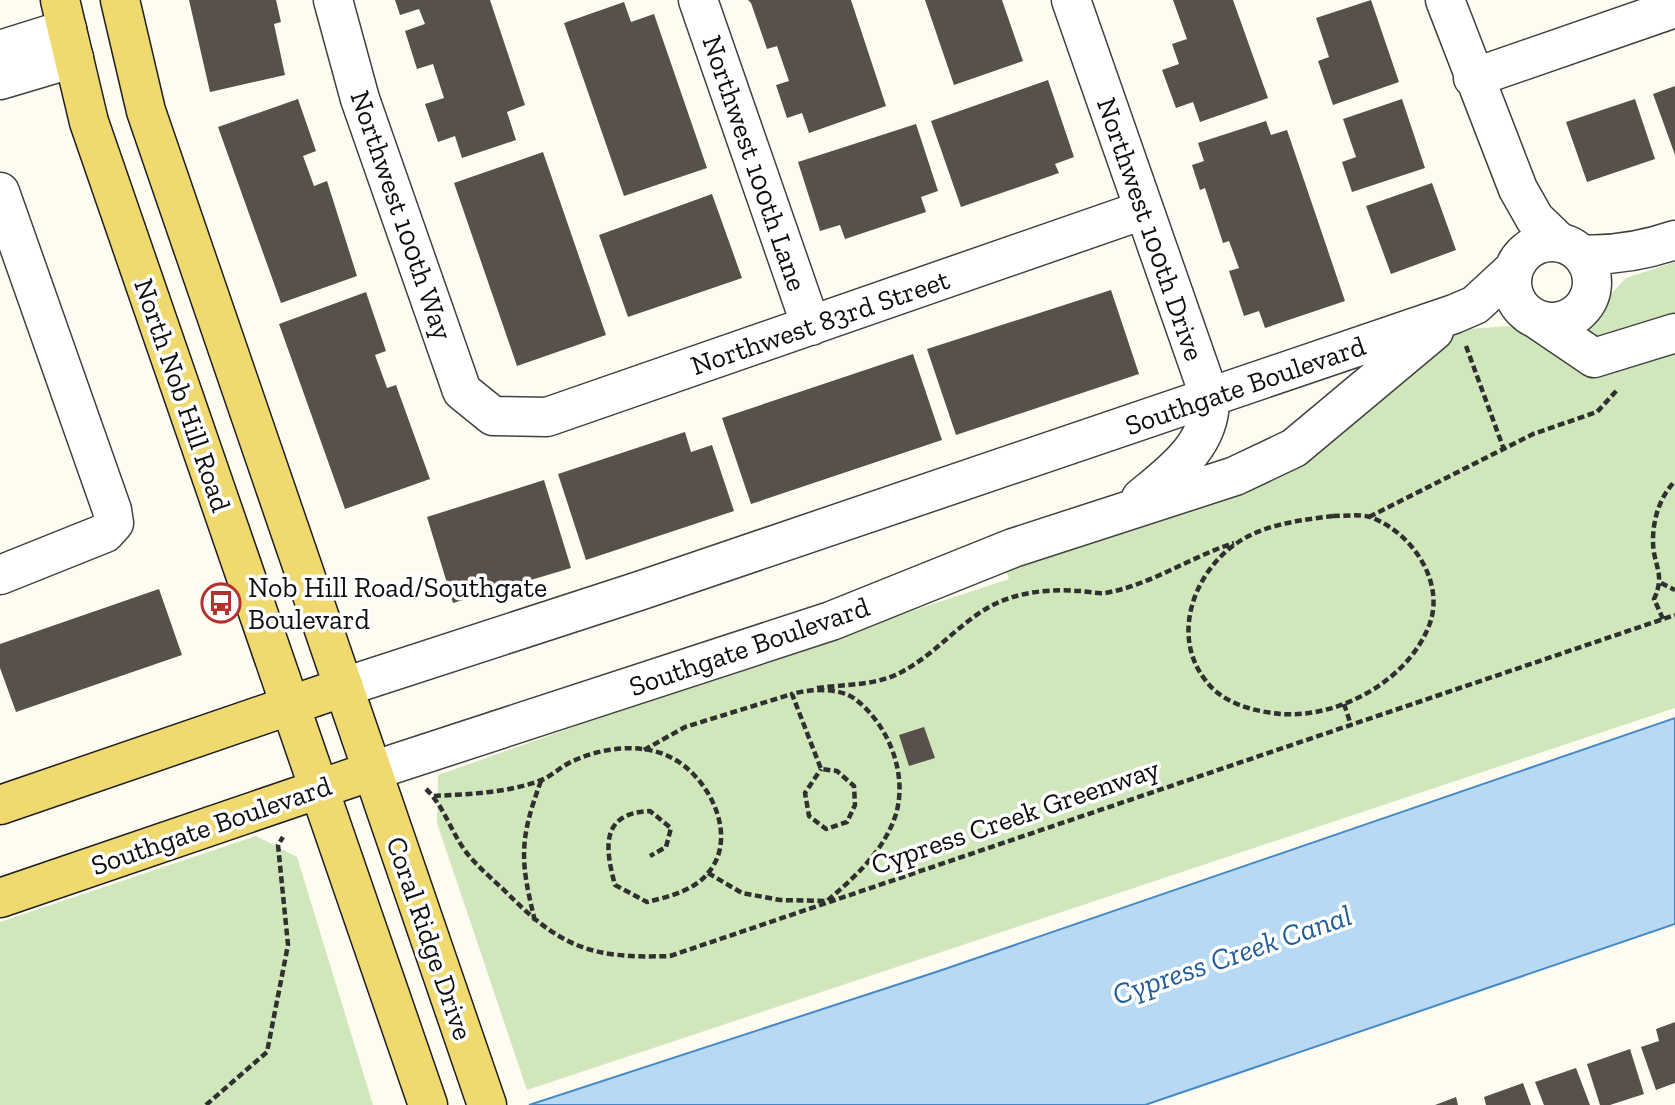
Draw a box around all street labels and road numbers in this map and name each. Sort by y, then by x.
street label: Northwest 100th Lane [695,31,814,295]
street label: Northwest 100th Way [343,86,460,345]
street label: Northwest 100th Drive [1090,93,1211,365]
street label: Northwest 83rd Street [687,263,954,382]
street label: North Nob Hill Road [127,274,238,516]
street label: Southgate Boulevard [1121,329,1370,442]
street label: Southgate Boulevard [625,590,874,703]
street label: Cypress Creek Greenway [867,751,1164,881]
street label: Southgate Boulevard [87,769,336,882]
street label: Coral Ridge Drive [379,832,480,1044]

